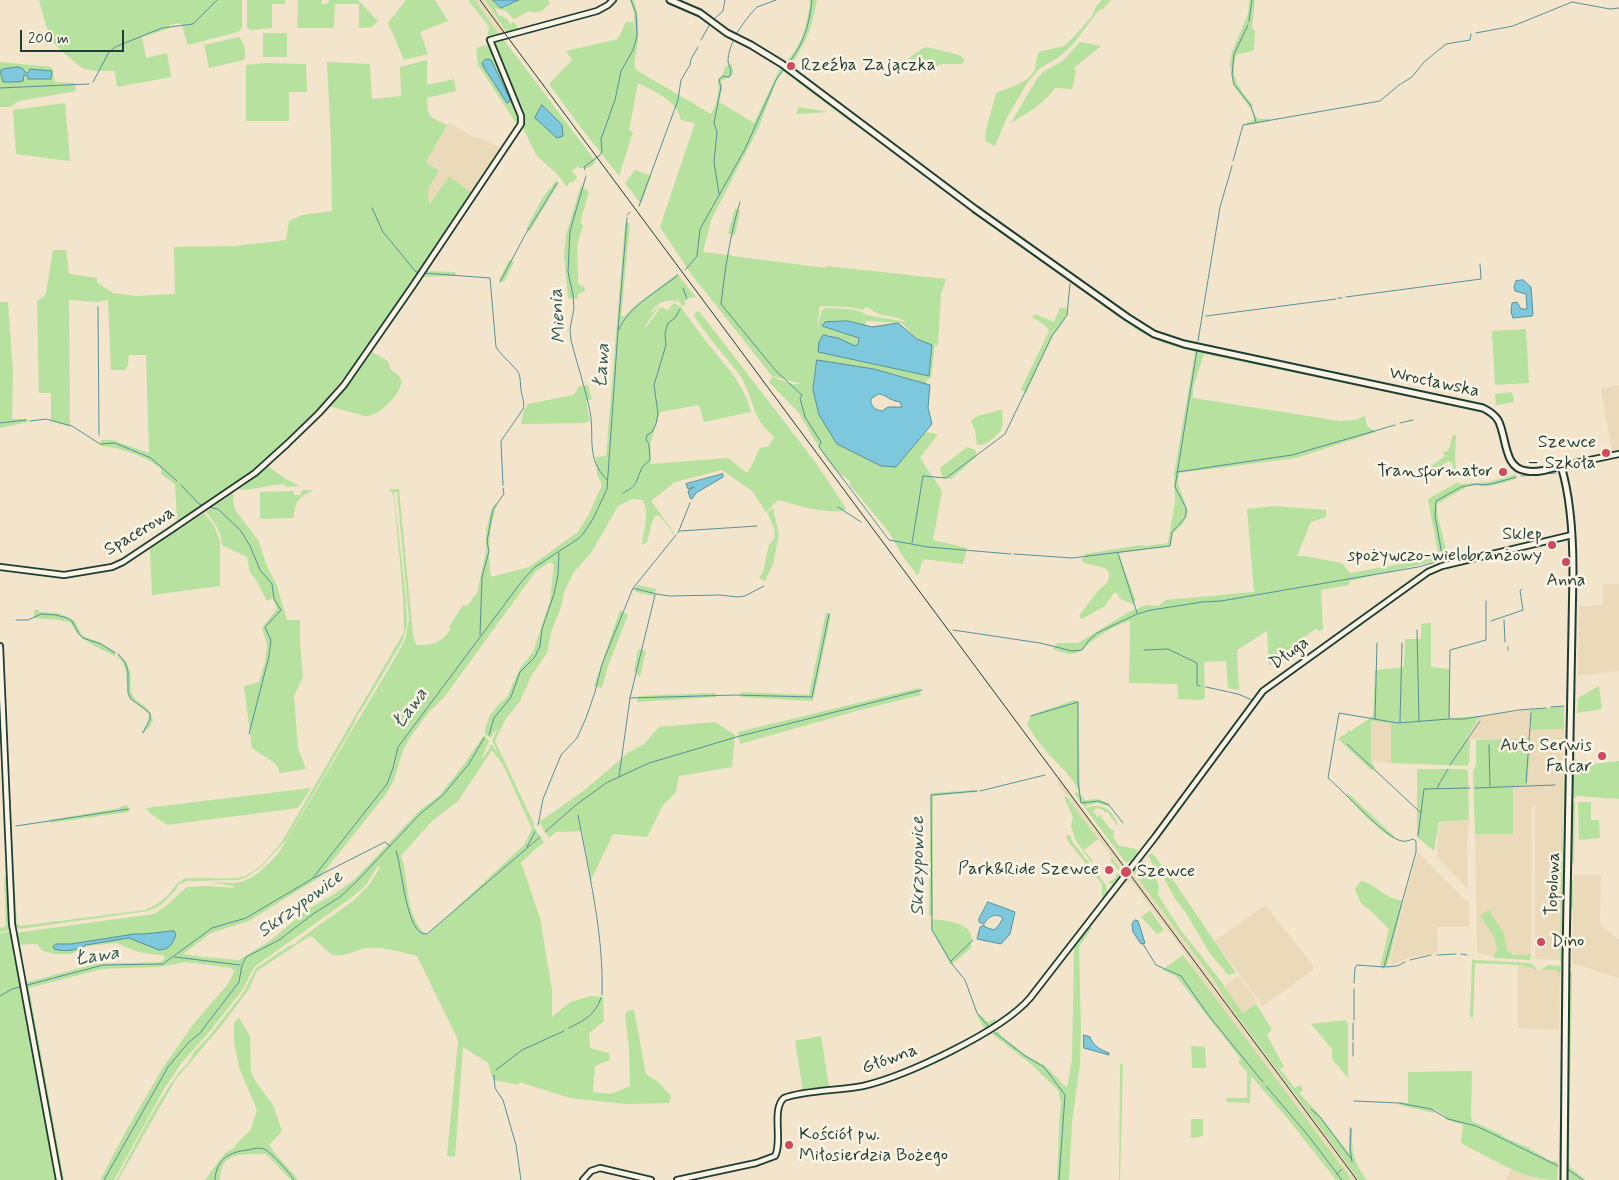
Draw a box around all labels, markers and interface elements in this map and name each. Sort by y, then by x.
scale bar [22,20,126,52]
text: 200 m [28,29,69,49]
place label: Rzeźba Zajączka [801,55,936,77]
marker: Rzeźba Zajączka [785,60,797,72]
water label: Mienia [546,288,572,344]
water label: Ława [590,343,616,389]
street label: Wrocławska [1387,363,1481,403]
place label: Szewce – Szkoła [1526,432,1596,474]
marker: Szewce – Szkoła [1600,447,1612,459]
place label: Transformator [1377,461,1493,483]
marker: Transformator [1497,466,1509,478]
street label: Spacerowa [101,503,179,561]
place label: Sklep spożywczo-wielobranżowy [1347,524,1542,566]
marker: Sklep spożywczo-wielobranżowy [1546,539,1558,551]
marker: Anna [1560,556,1572,568]
place label: Anna [1546,570,1586,592]
street label: Długa [1266,633,1314,675]
water label: Ława [388,684,434,734]
place label: Auto Serwis Falcar [1500,735,1592,778]
marker: Auto Serwis Falcar [1596,750,1608,762]
water label: Skrzypowice [908,816,930,916]
street label: Topolowa [1542,852,1566,916]
place label: Park&Ride Szewce [958,859,1099,881]
place label: Szewce [1137,861,1195,883]
marker: Park&Ride Szewce [1103,864,1115,876]
marker: Szewce [1119,865,1133,879]
water label: Skrzypowice [254,866,348,944]
place label: Dino [1551,931,1584,953]
marker: Dino [1535,936,1547,948]
water label: Ława [73,942,121,972]
street label: Główna [859,1040,921,1080]
place label: Kościół pw. Miłosierdzia Bożego [799,1124,948,1166]
marker: Kościół pw. Miłosierdzia Bożego [783,1139,795,1151]

